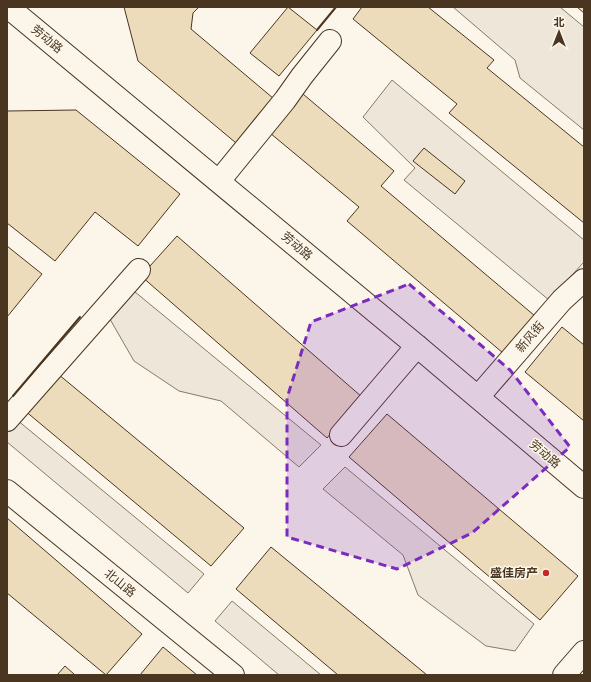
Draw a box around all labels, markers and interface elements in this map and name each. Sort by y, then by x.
north arrow [539,12,579,52]
text: 北 [554,14,565,29]
street label: 劳动路 [29,21,67,56]
street label: 劳动路 [279,228,317,263]
street label: 新风街 [512,317,547,355]
street label: 劳动路 [527,436,565,471]
place label: 盛佳房产 [490,564,538,580]
street label: 北山路 [102,565,140,600]
marker: 盛佳房产 [541,568,551,578]

